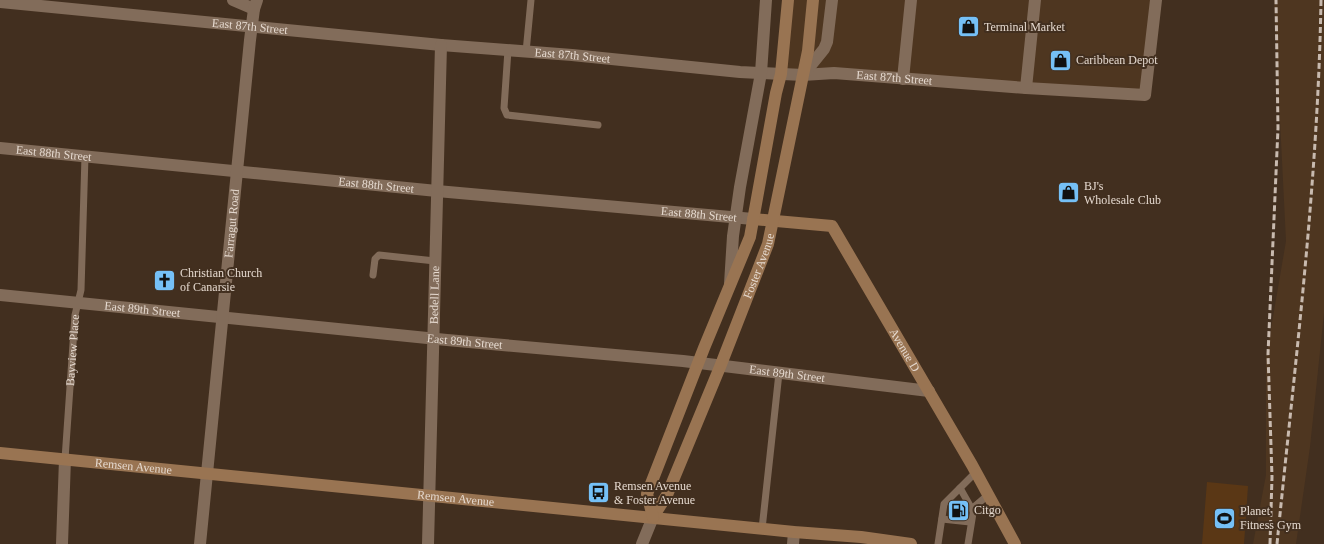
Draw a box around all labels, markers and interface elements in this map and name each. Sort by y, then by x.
shop icon: Terminal Market [956,14,982,40]
street label: East 87th Street [211,16,289,37]
place label: Terminal Market [984,20,1065,34]
street label: East 87th Street [534,45,612,66]
shop icon: Caribbean Depot [1048,47,1074,73]
place label: Caribbean Depot [1076,53,1158,67]
street label: East 87th Street [856,68,933,88]
street label: East 88th Street [15,143,93,164]
street label: East 88th Street [338,174,415,196]
place label: BJ's Wholesale Club [1084,179,1161,207]
shop icon: BJ's Wholesale Club [1056,180,1082,206]
street label: Farragut Road [221,189,242,259]
street label: East 88th Street [660,204,738,225]
street label: Foster Avenue [740,232,777,301]
place label: Christian Church of Canarsie [180,266,262,294]
street label: Bedell Lane [427,266,442,324]
church icon: Christian Church of Canarsie [152,267,178,293]
street label: East 89th Street [104,299,181,320]
street label: Bayview Place [63,314,82,387]
street label: Avenue D [886,326,923,375]
street label: East 89th Street [426,331,504,352]
street label: East 89th Street [748,362,826,385]
street label: Remsen Avenue [94,455,173,477]
place label: Remsen Avenue & Foster Avenue [614,479,695,507]
bus stop icon: Remsen Avenue & Foster Avenue [586,480,612,506]
street label: Remsen Avenue [417,488,495,509]
fuel station icon: Citgo [946,497,972,523]
place label: Citgo [974,503,1001,517]
place label: Planet Fitness Gym [1240,504,1302,532]
sports icon: Planet Fitness Gym [1212,505,1238,531]

